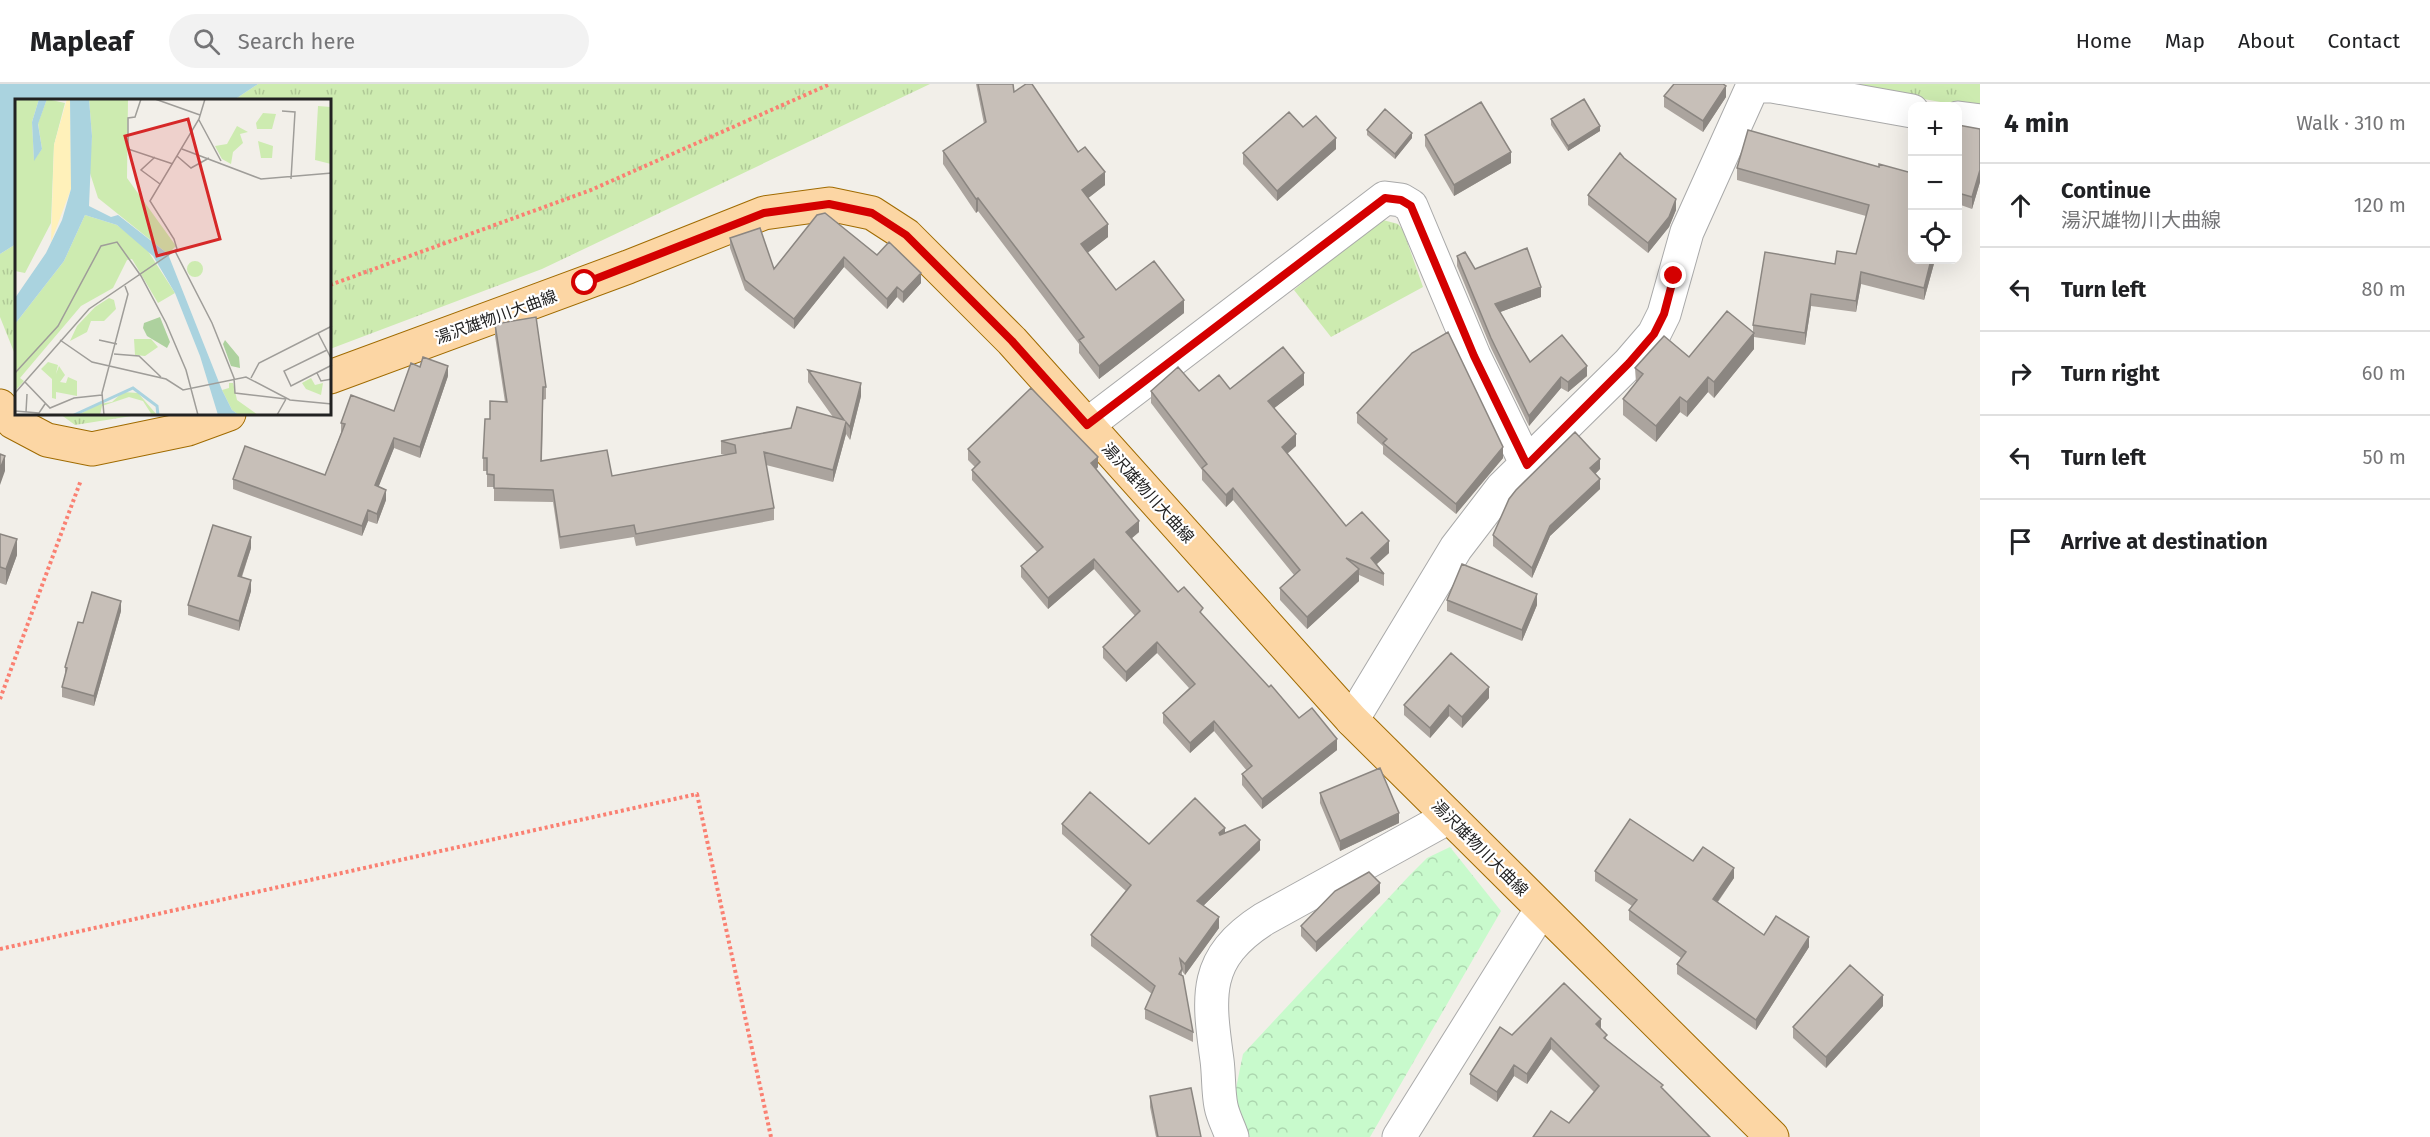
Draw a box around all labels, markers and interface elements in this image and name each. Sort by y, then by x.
search box [169,14,589,68]
text: Mapleaf [30,25,133,58]
icon: search [190,25,223,58]
text: Search here [238,28,355,55]
text: Home [2076,28,2132,54]
text: Map [2165,28,2205,54]
text: About [2238,28,2295,54]
text: Contact [2328,28,2400,54]
inset map [15,99,332,416]
map controls [1908,102,1962,264]
button: + [1908,102,1962,156]
text: 4 min [2004,108,2069,139]
text: Walk · 310 m [2296,111,2406,135]
button: − [1908,156,1962,210]
text: Continue [2061,177,2151,204]
icon: ahead [2004,189,2037,222]
text: 120 m [2354,193,2406,217]
text: 湯沢雄物川大曲線 [2061,208,2221,232]
button: locate [1908,210,1962,264]
route end [1660,262,1686,288]
route start [571,269,597,295]
icon: left [2004,273,2037,306]
text: Turn left [2061,276,2146,303]
text: 80 m [2361,277,2406,301]
street label: 湯沢雄物川大曲線 [433,286,559,348]
icon: right [2004,357,2037,390]
text: Turn right [2061,360,2160,387]
text: 60 m [2362,361,2406,385]
street label: 湯沢雄物川大曲線 [1098,439,1198,547]
icon: left [2004,441,2037,474]
text: Turn left [2061,444,2146,471]
text: 50 m [2362,445,2406,469]
icon: arrive [2004,525,2037,558]
text: Arrive at destination [2061,528,2268,555]
street label: 湯沢雄物川大曲線 [1428,796,1532,900]

